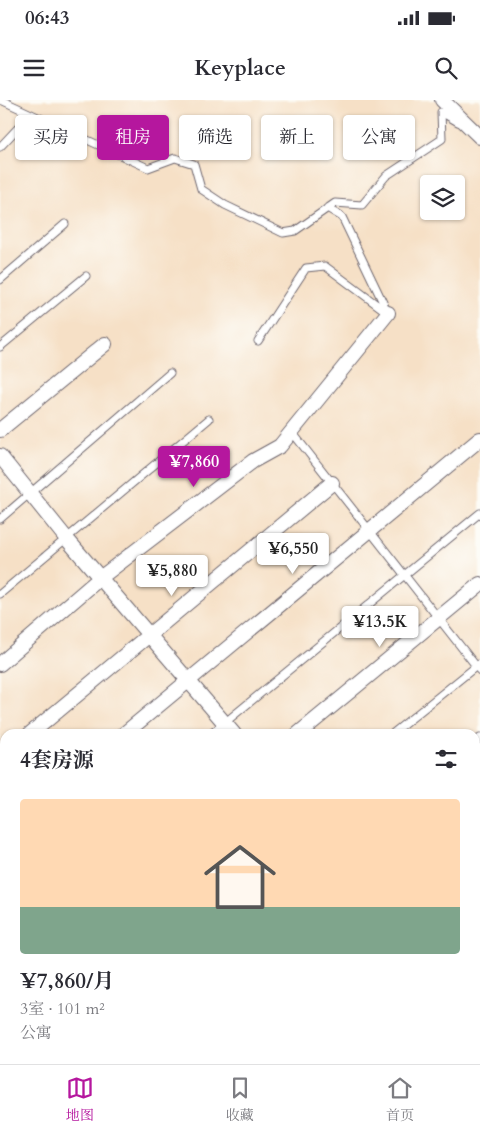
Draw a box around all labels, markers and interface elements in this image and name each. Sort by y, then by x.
text: 06:43 [25,5,69,31]
text: Keyplace [194,53,286,83]
icon: menu [20,54,48,82]
icon: search [432,54,460,82]
chip: 买房 [15,115,87,160]
chip: 租房 [97,115,169,160]
chip: 筛选 [179,115,251,160]
chip: 新上 [261,115,333,160]
chip: 公寓 [343,115,415,160]
map controls [420,175,465,220]
button: layers [420,175,465,220]
pin: ¥7,860 [153,446,235,488]
text: ¥7,860 [169,451,219,473]
pin: ¥6,550 [252,532,334,575]
text: ¥6,550 [268,538,318,560]
pin: ¥5,880 [131,554,213,597]
text: ¥5,880 [147,560,197,582]
pin: ¥13.5K [339,606,421,648]
text: ¥13.5K [353,611,407,633]
icon: filters [432,745,460,773]
text: 4套房源 [20,746,94,775]
icon: home [195,832,285,922]
text: ¥7,860/月 [20,967,114,996]
text: 3室 · 101 m² [20,998,105,1020]
text: 公寓 [20,1022,52,1044]
tab: 地图 [66,1074,94,1125]
tab: 收藏 [226,1074,254,1125]
tab: 首页 [386,1074,414,1125]

